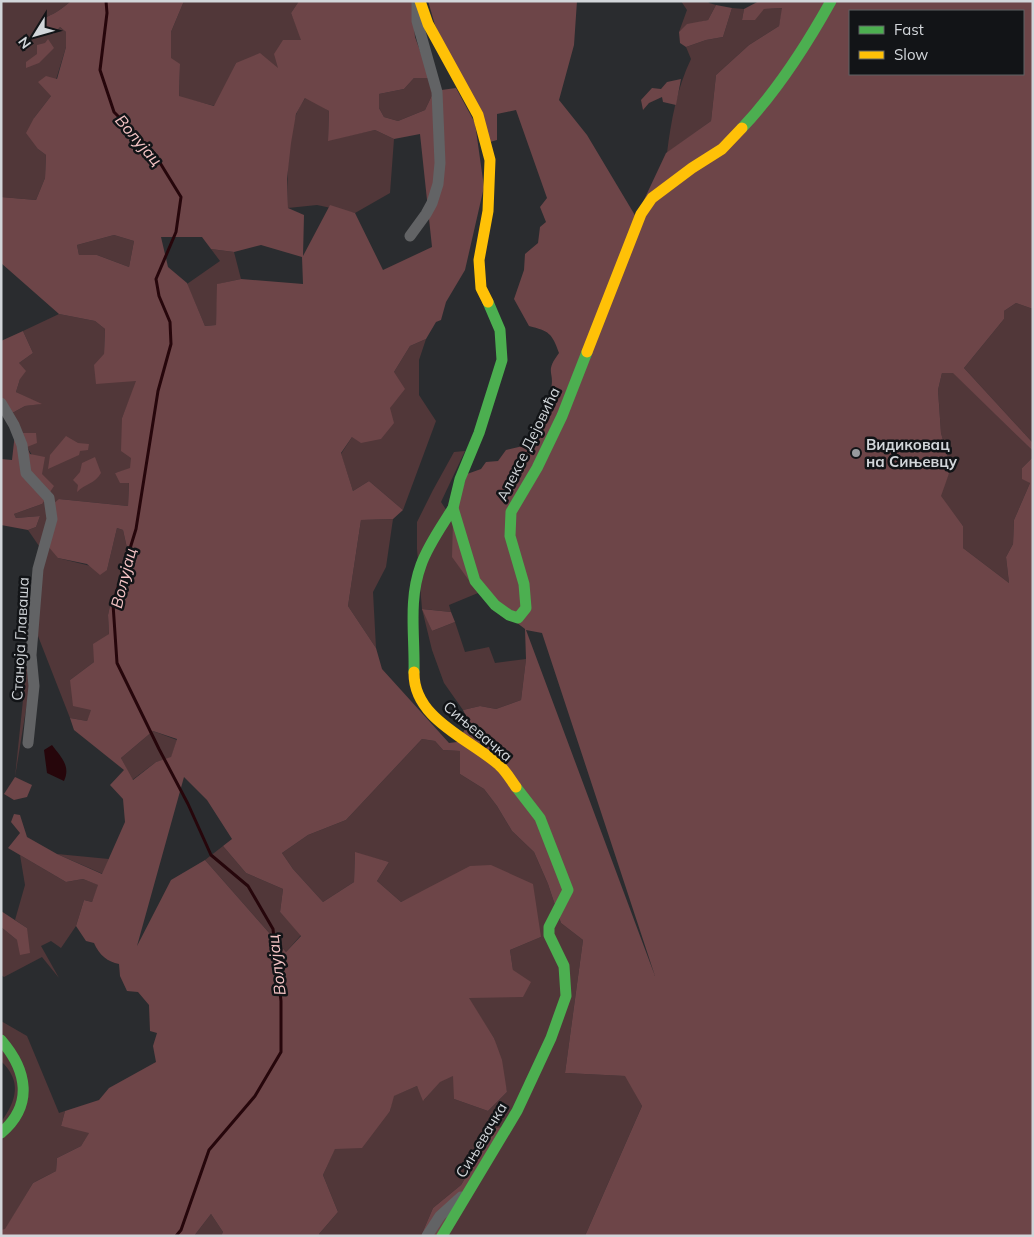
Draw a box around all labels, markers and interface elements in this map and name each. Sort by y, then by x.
north arrow [10,10,60,60]
legend [849,10,1024,75]
text: Fast [894,20,924,39]
text: N [14,33,35,52]
text: Slow [894,45,928,64]
water label: Волујац [111,110,167,170]
street label: Алексе Дејовића [492,384,564,504]
place label: Видиковац на Сињевцу [866,435,958,471]
marker: Видиковац на Сињевцу [850,447,862,459]
water label: Волујац [106,546,140,610]
street label: Станоја Главаша [7,577,33,701]
street label: Сињевачка [440,697,516,765]
water label: Волујац [262,933,290,997]
street label: Сињевачка [451,1099,511,1181]

